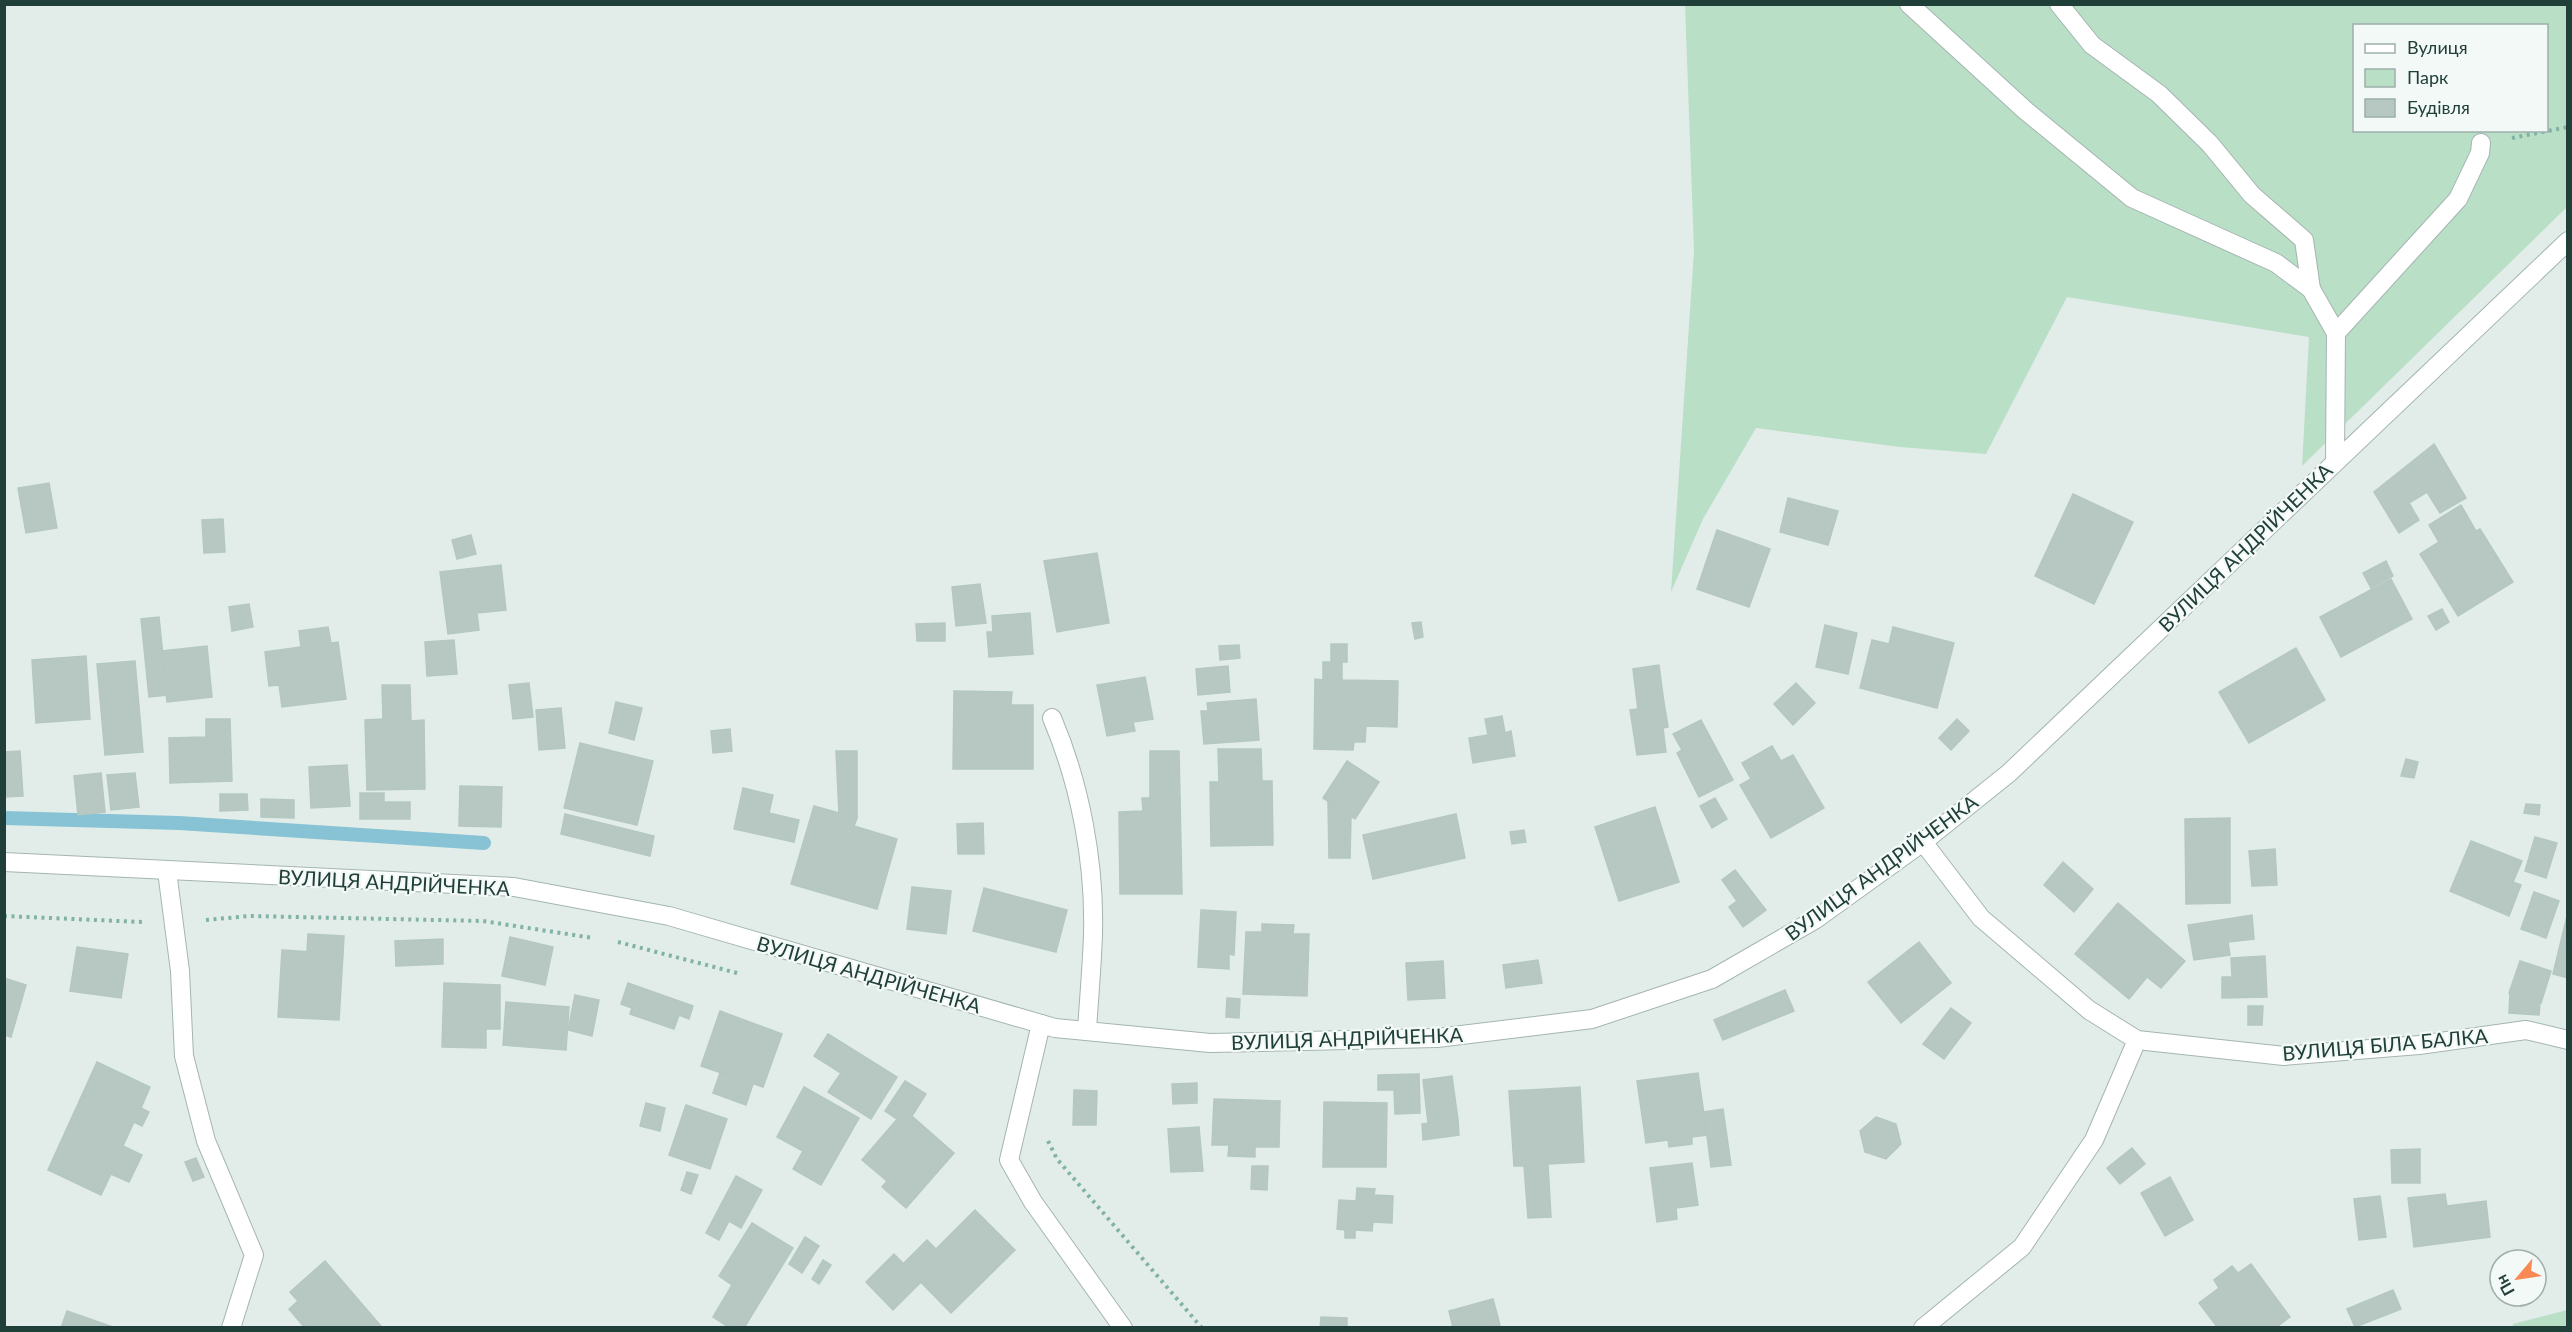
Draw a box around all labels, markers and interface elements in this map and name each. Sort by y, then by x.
legend [2353,24,2548,132]
text: Вулиця [2407,36,2468,58]
text: Парк [2407,66,2449,88]
text: Будівля [2407,96,2470,118]
street label: ВУЛИЦЯ АНДРІЙЧЕНКА [2153,457,2337,636]
street label: ВУЛИЦЯ АНДРІЙЧЕНКА [1780,789,1982,945]
street label: ВУЛИЦЯ АНДРІЙЧЕНКА [277,864,511,900]
street label: ВУЛИЦЯ АНДРІЙЧЕНКА [754,930,984,1018]
street label: ВУЛИЦЯ АНДРІЙЧЕНКА [1231,1022,1464,1054]
street label: ВУЛИЦЯ БІЛА БАЛКА [2281,1023,2489,1065]
north arrow [2488,1248,2548,1308]
text: Пн [2491,1272,2518,1299]

